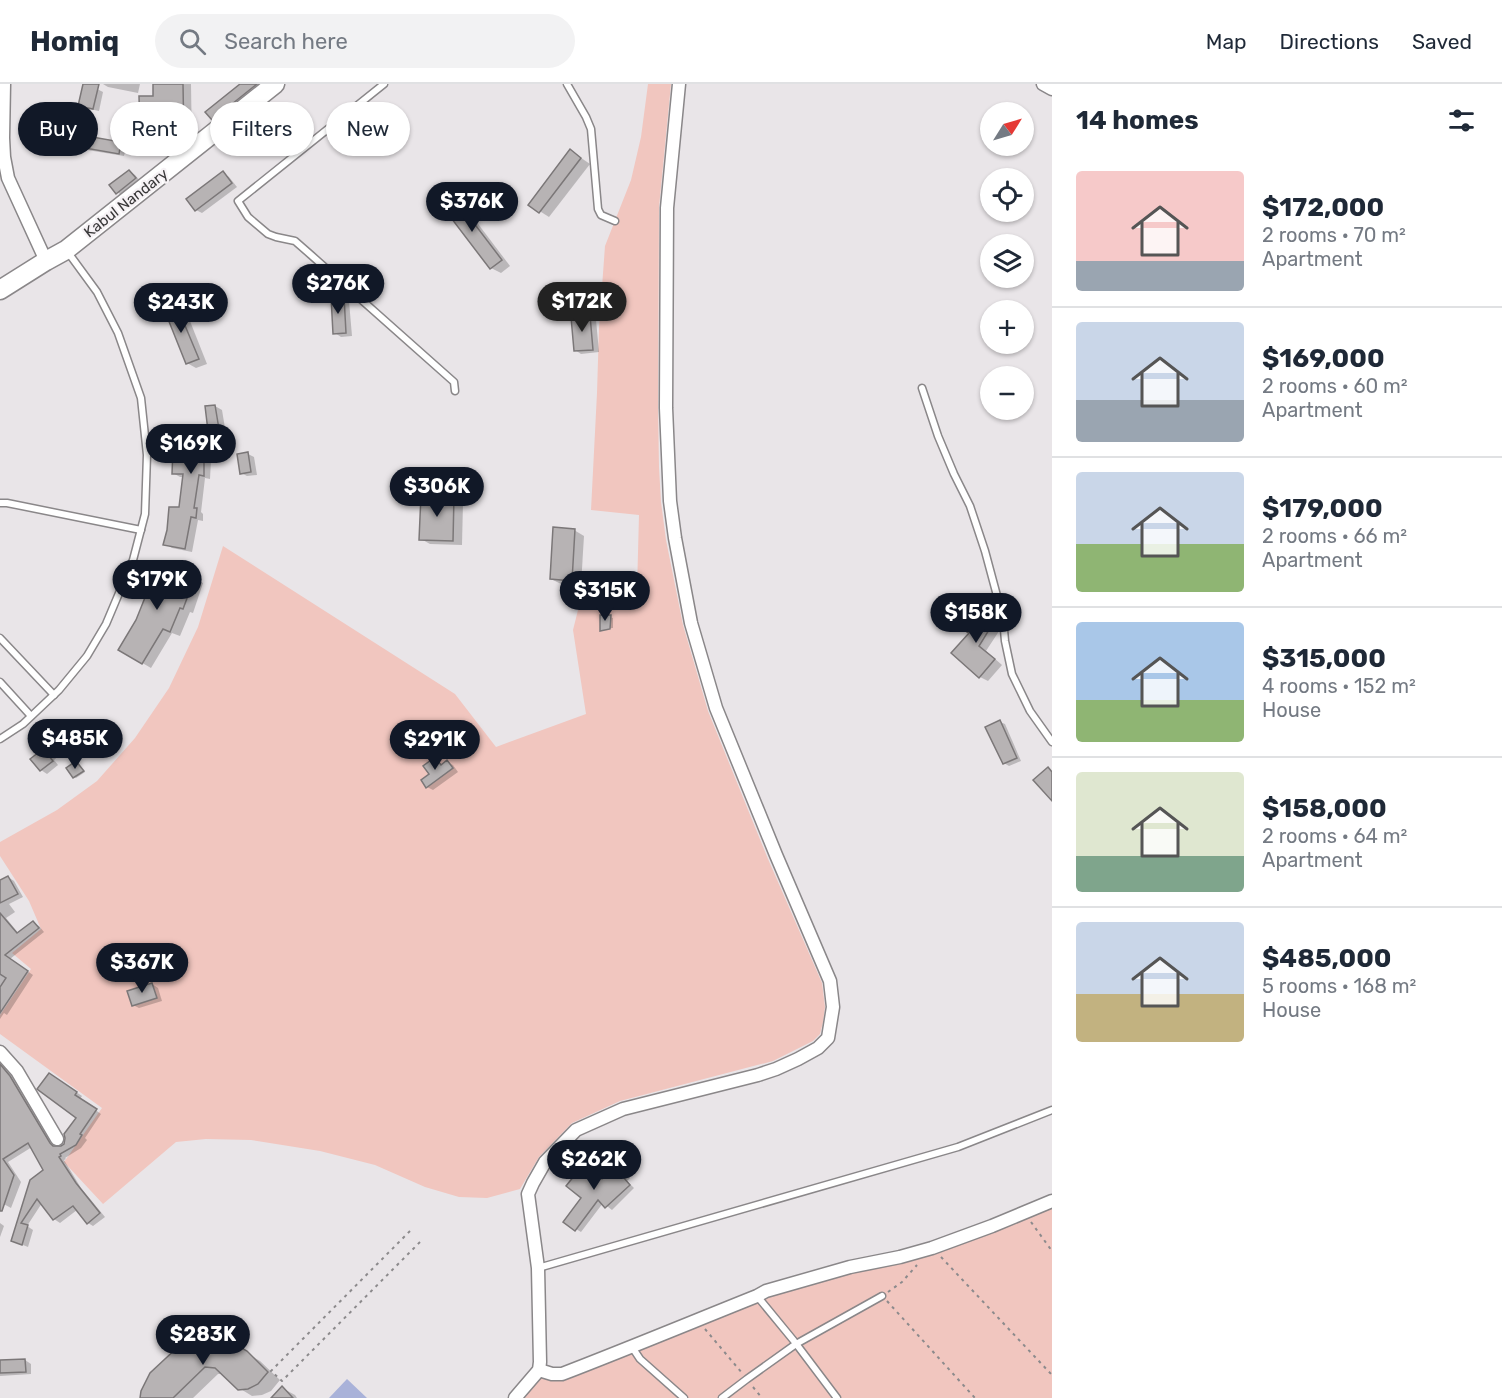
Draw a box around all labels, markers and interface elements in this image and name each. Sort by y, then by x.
search box [155,14,575,68]
text: Homiq [30,25,119,58]
icon: search [176,25,209,58]
text: Search here [224,28,348,55]
text: Map [1206,29,1247,54]
text: Directions [1280,29,1379,54]
text: Saved [1412,29,1472,54]
chip: Buy [18,102,98,156]
chip: Rent [110,102,198,156]
chip: Filters [210,102,314,156]
chip: New [326,102,410,156]
north arrow [980,102,1034,156]
map controls [980,102,1034,420]
icon: filters [1445,104,1478,137]
text: 14 homes [1076,105,1199,136]
street label: Kabul Nandary [80,165,172,241]
button: locate [980,168,1034,222]
pin: $376K [430,182,514,233]
text: $376K [440,189,504,213]
text: $172,000 [1262,192,1384,223]
icon: home [1124,195,1196,267]
text: 2 rooms · 70 m² [1262,223,1406,247]
button: layers [980,234,1034,288]
text: Apartment [1262,247,1363,271]
pin: $276K [296,264,380,315]
text: $276K [306,271,370,295]
pin: $172K [540,282,624,333]
pin: $243K [139,283,223,334]
text: $172K [551,289,613,313]
text: $243K [148,290,214,314]
button: + [980,300,1034,354]
text: $169,000 [1262,343,1385,374]
icon: home [1124,346,1196,418]
button: − [980,366,1034,420]
text: 2 rooms · 60 m² [1262,374,1408,398]
text: Apartment [1262,398,1363,422]
pin: $169K [149,424,233,475]
text: $169K [160,431,222,455]
pin: $306K [395,467,479,518]
text: $306K [404,474,470,498]
text: $179,000 [1262,493,1383,524]
icon: home [1124,496,1196,568]
text: 2 rooms · 66 m² [1262,524,1407,548]
text: Apartment [1262,548,1363,572]
pin: $179K [115,560,199,611]
text: $179K [127,567,187,591]
pin: $315K [563,571,647,622]
text: $315K [574,578,636,602]
pin: $158K [934,593,1018,644]
text: $158K [944,600,1008,624]
text: $315,000 [1262,643,1386,674]
icon: home [1124,646,1196,718]
text: 4 rooms · 152 m² [1262,674,1416,698]
text: House [1262,698,1321,722]
pin: $485K [33,719,117,770]
pin: $291K [393,720,477,771]
text: $485K [42,726,108,750]
text: $291K [404,727,466,751]
text: $158,000 [1262,793,1387,824]
icon: home [1124,796,1196,868]
text: 2 rooms · 64 m² [1262,824,1407,848]
text: Apartment [1262,848,1363,872]
pin: $367K [100,943,184,994]
text: $485,000 [1262,943,1392,974]
icon: home [1124,946,1196,1018]
text: $367K [110,950,174,974]
text: 5 rooms · 168 m² [1262,974,1416,998]
text: House [1262,998,1321,1022]
pin: $262K [552,1140,636,1191]
text: $262K [561,1147,627,1171]
pin: $283K [161,1315,245,1366]
text: $283K [170,1322,236,1346]

